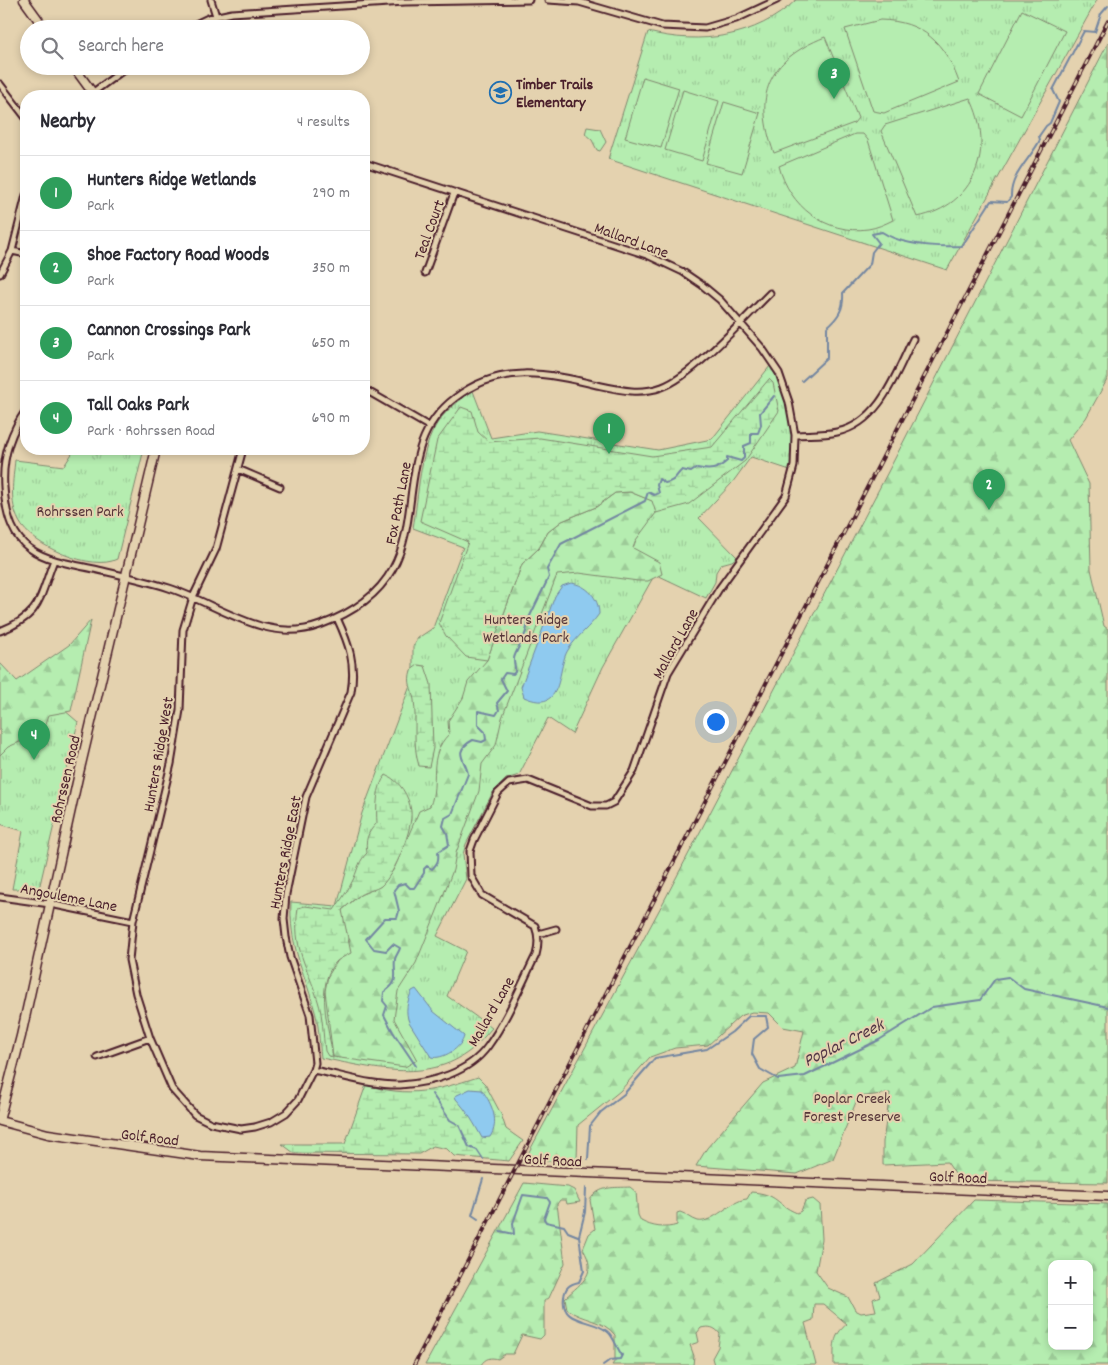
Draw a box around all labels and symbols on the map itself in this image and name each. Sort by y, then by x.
pin: 3 [818,58,850,99]
place label: Timber Trails Elementary [516,74,593,115]
school or university icon: Timber Trails Elementary [488,80,512,104]
street label: Teal Court [409,197,452,263]
street label: Mallard Lane [591,217,672,265]
pin: 1 [593,413,625,454]
street label: Fox Path Lane [380,460,419,547]
pin: 2 [973,469,1005,510]
park label: Rohrssen Park [36,501,124,524]
street label: Mallard Lane [647,605,705,684]
park label: Hunters Ridge Wetlands Park [483,609,569,650]
street label: Hunters Ridge West [138,695,181,814]
your location [703,709,729,735]
pin: 4 [18,719,50,760]
street label: Rohrssen Road [45,733,88,826]
street label: Hunters Ridge East [264,794,309,911]
street label: Angouleme Lane [18,878,119,919]
street label: Mallard Lane [463,973,522,1052]
water label: Poplar Creek [800,1013,890,1075]
park label: Poplar Creek Forest Preserve [803,1088,901,1129]
street label: Golf Road [119,1124,180,1153]
street label: Golf Road [523,1148,583,1175]
street label: Golf Road [928,1166,987,1191]

